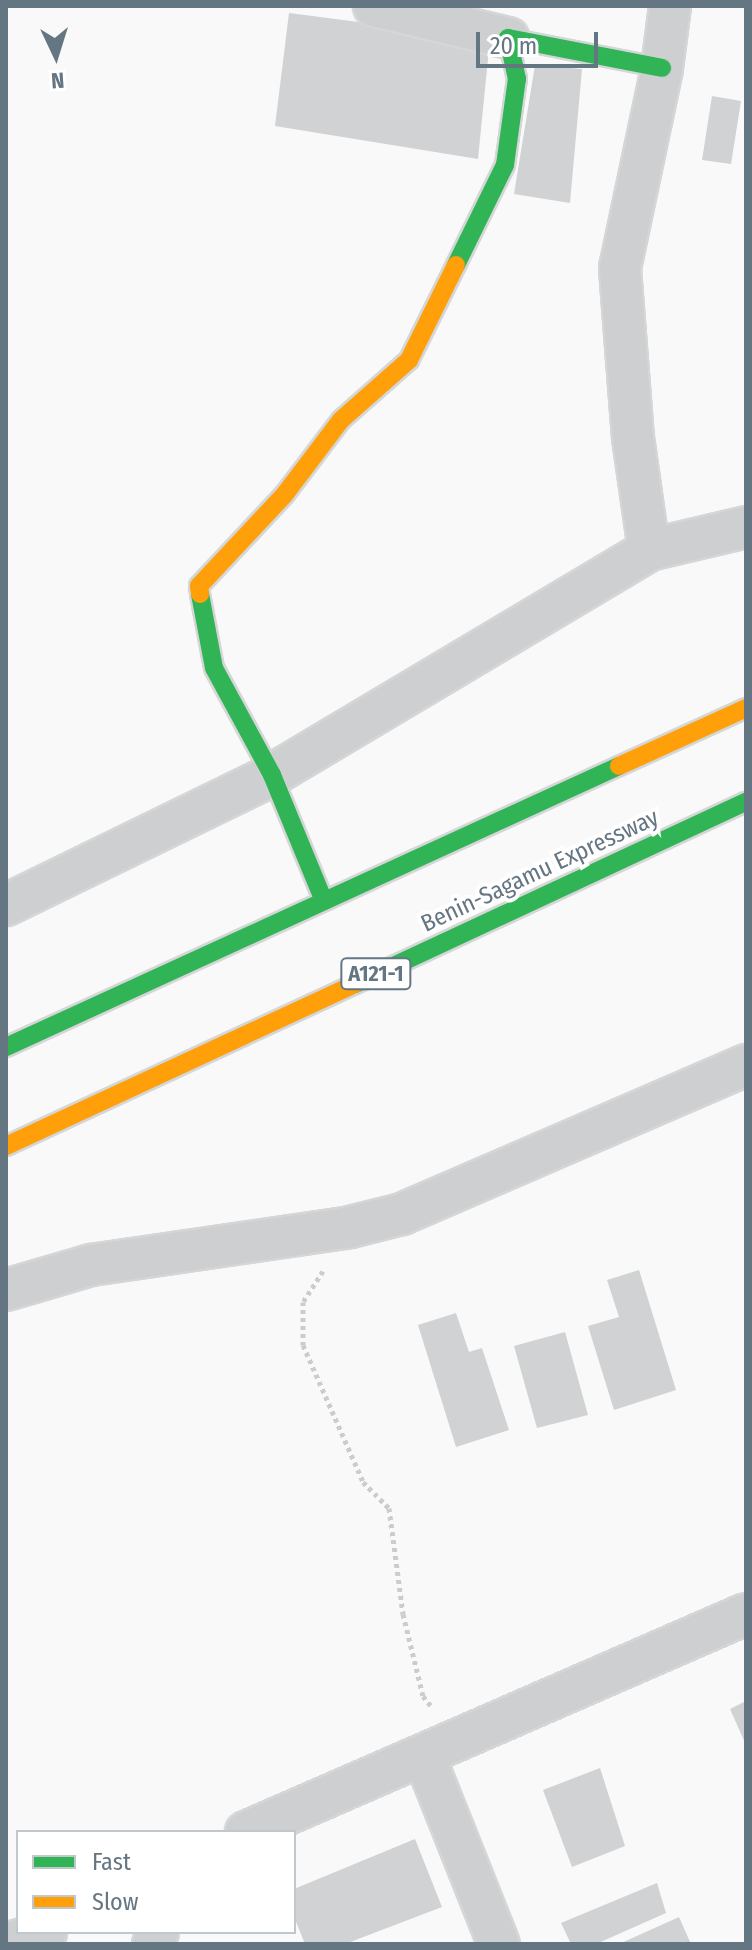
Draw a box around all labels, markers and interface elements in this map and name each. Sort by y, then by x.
north arrow [16,16,96,96]
scale bar [480,16,602,66]
text: 20 m [490,32,537,60]
text: N [50,67,65,94]
street label: Benin-Sagamu Expressway [417,803,663,939]
road number: A121-1 [340,956,412,992]
legend [16,1830,296,1934]
text: Fast [92,1848,131,1876]
text: Slow [92,1888,138,1916]

